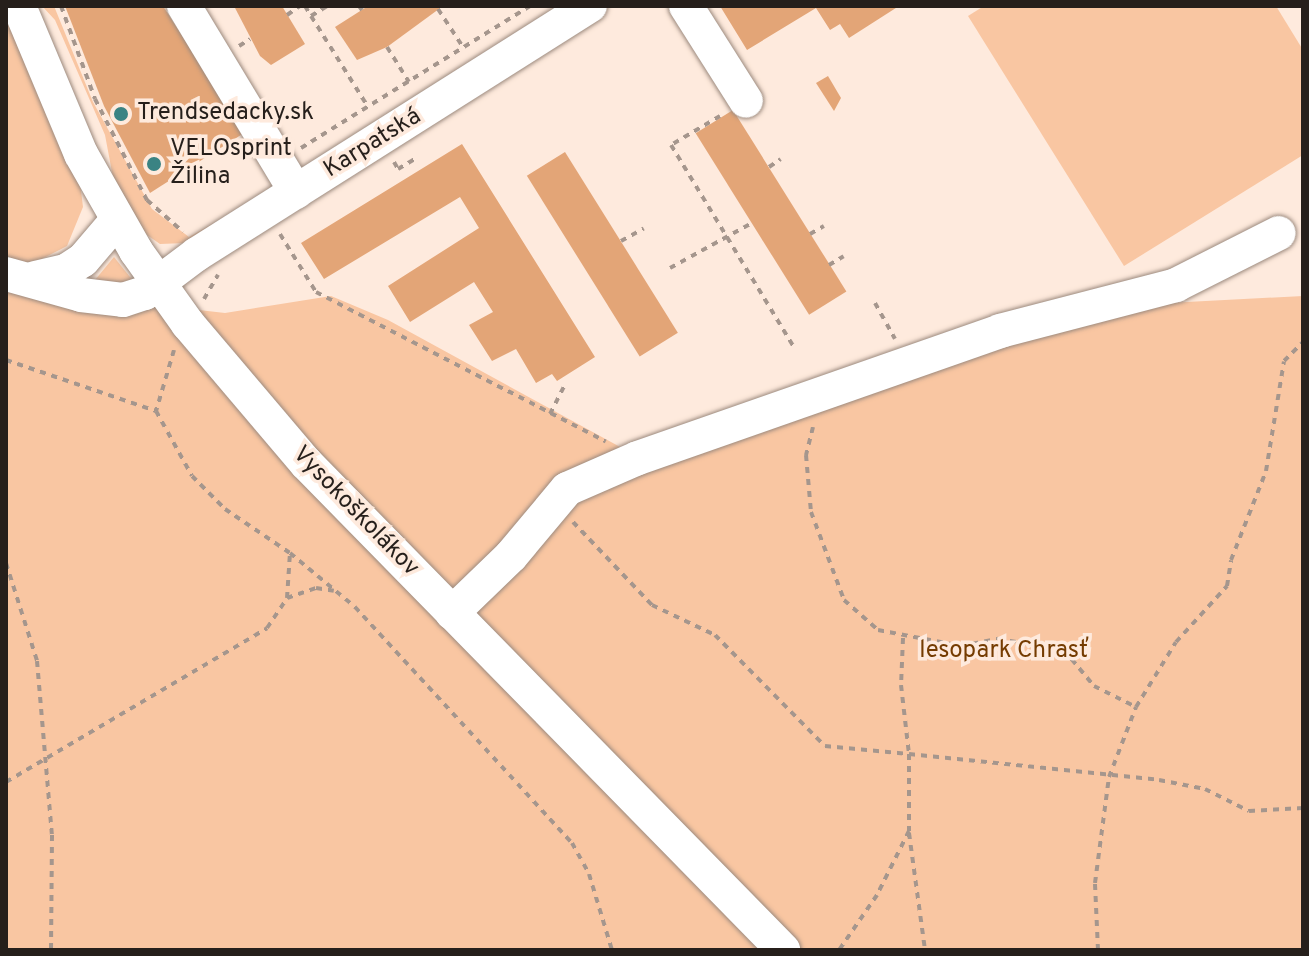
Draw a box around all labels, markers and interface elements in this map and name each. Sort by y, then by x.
place label: Trendsedacky.sk [137,100,314,128]
street label: Karpatská [319,103,427,185]
marker: Trendsedacky.sk [112,105,130,123]
place label: VELOsprint Žilina [170,136,292,192]
marker: VELOsprint Žilina [145,155,163,173]
street label: Vysokoškolákov [286,441,424,583]
park label: lesopark Chrasť [919,638,1089,666]

